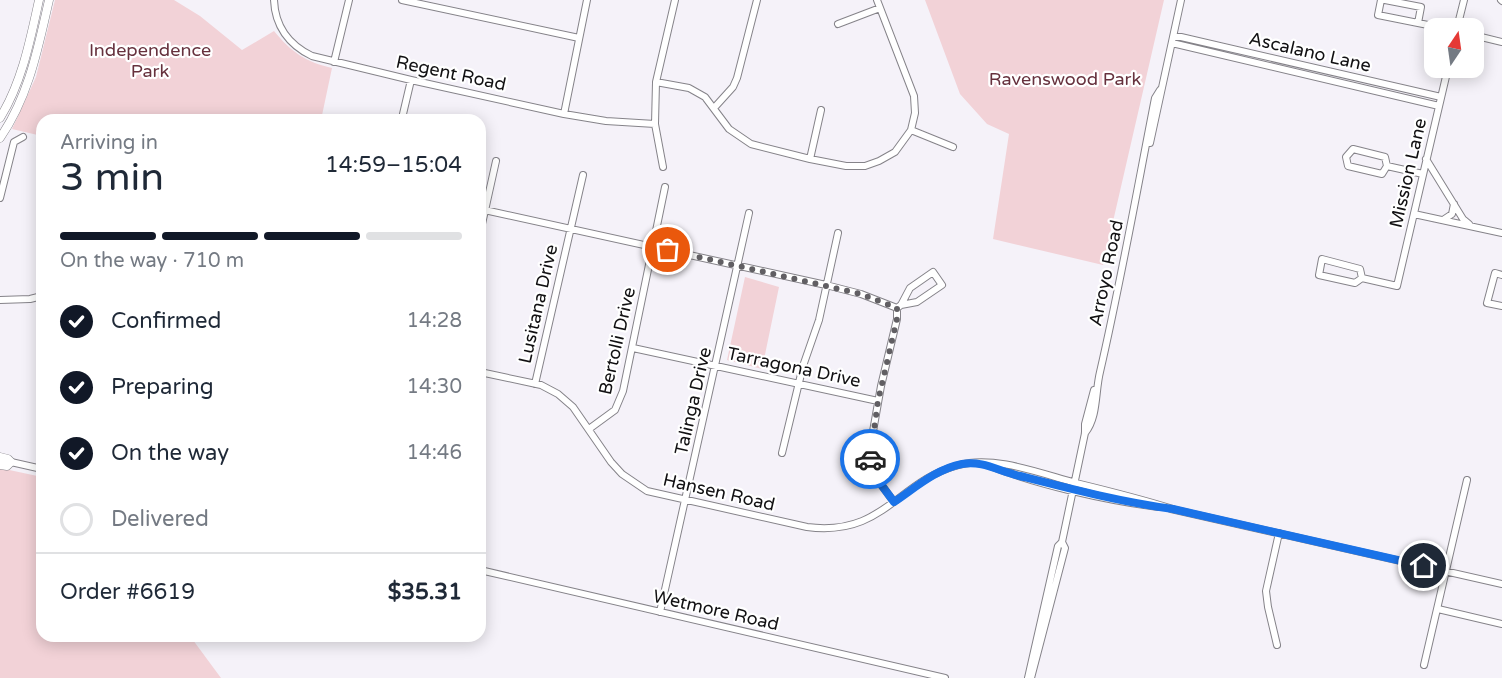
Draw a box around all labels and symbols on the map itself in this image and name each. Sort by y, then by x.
north arrow [1424,18,1484,78]
street label: Ascalano Lane [1247,27,1373,77]
park label: Independence Park [89,39,211,82]
street label: Regent Road [394,51,508,95]
park label: Ravenswood Park [989,68,1141,90]
street label: Mission Lane [1385,116,1431,230]
street label: Arroyo Road [1084,218,1128,328]
pin [642,224,693,275]
street label: Lusitana Drive [514,242,562,366]
street label: Bertolli Drive [594,285,640,397]
street label: Tarragona Drive [725,342,863,392]
street label: Talinga Drive [670,345,716,457]
courier [840,429,900,489]
street label: Hansen Road [661,468,777,516]
pin [1398,540,1449,591]
street label: Wetmore Road [651,585,781,635]

